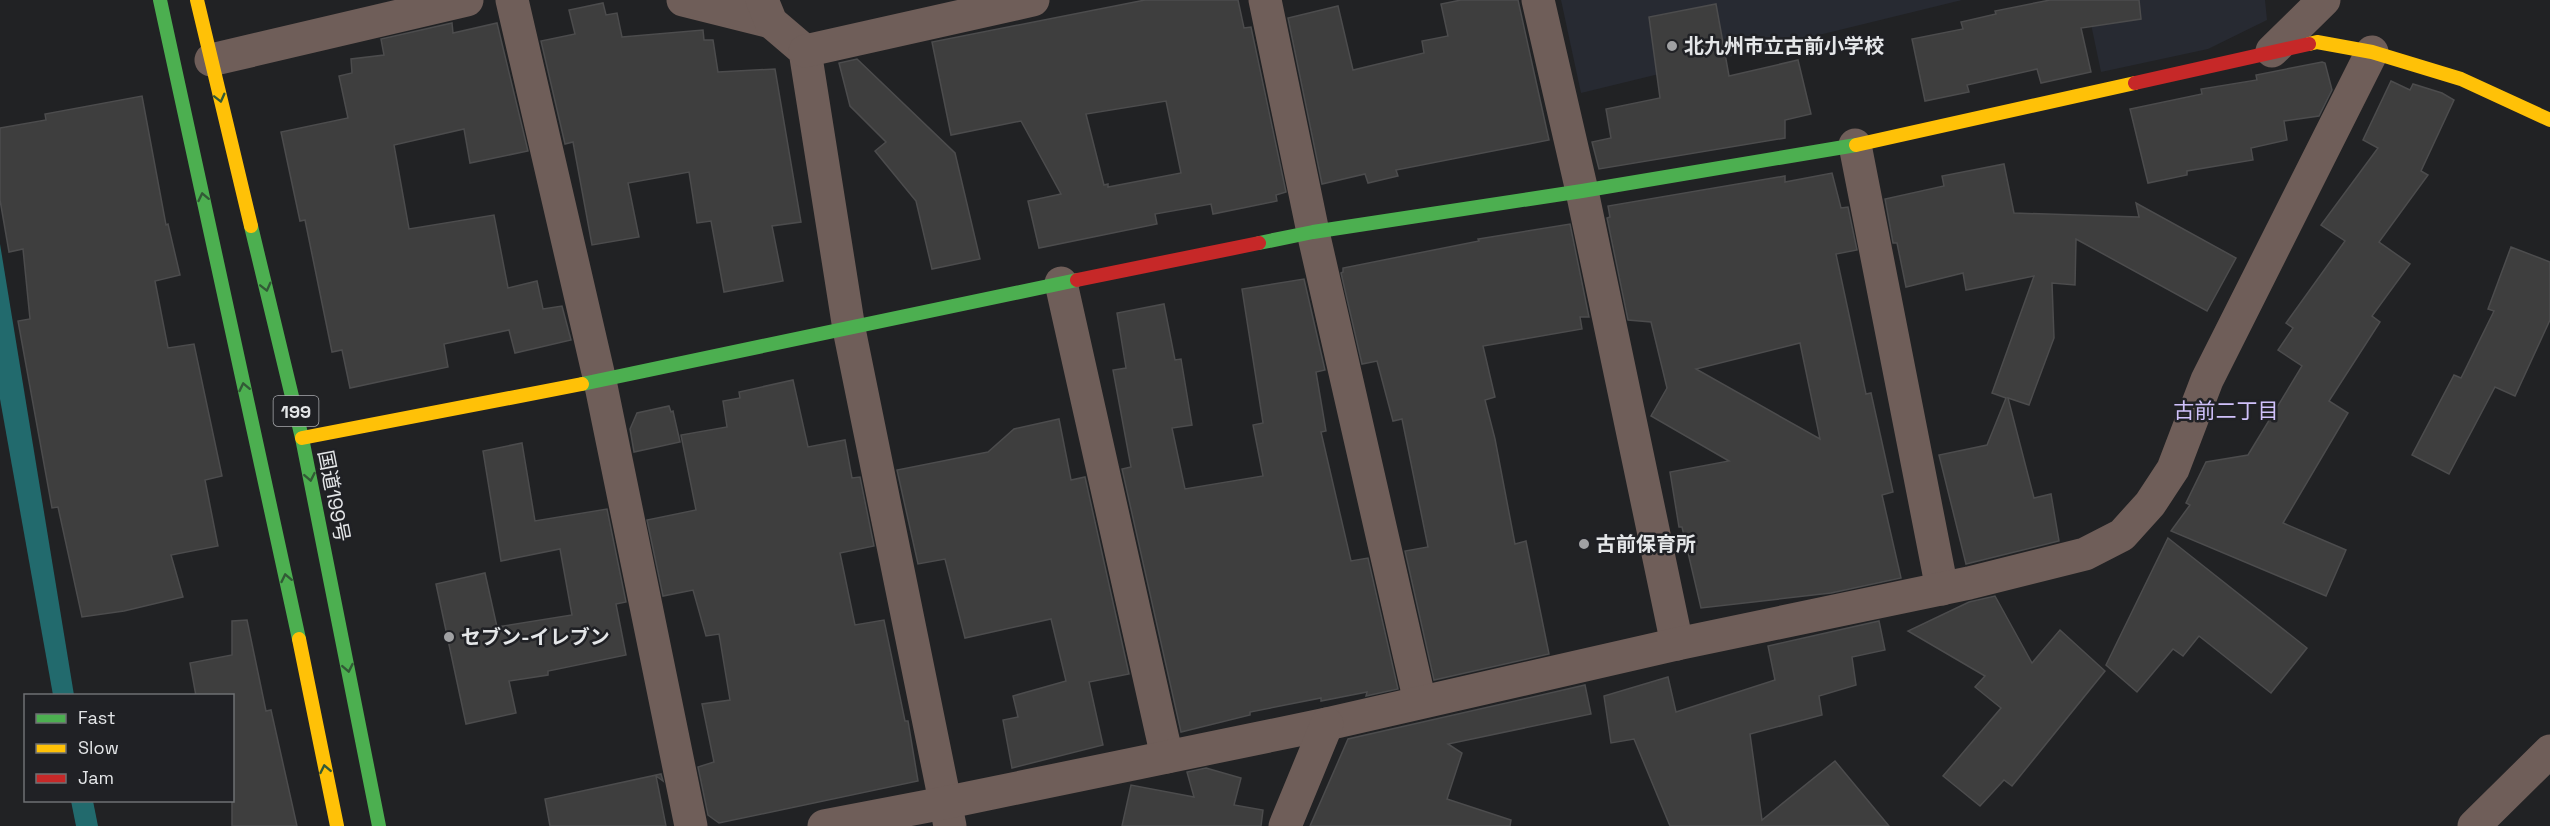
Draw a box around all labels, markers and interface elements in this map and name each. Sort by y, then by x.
place label: 北九州市立古前小学校 [1684,33,1884,59]
marker: 北九州市立古前小学校 [1665,39,1679,53]
one-way arrow [213,93,226,103]
one-way arrow [197,192,210,202]
one-way arrow [258,282,271,292]
one-way arrow [238,382,251,392]
road number: 199 [274,396,318,426]
district label: 古前二丁目 [2174,397,2279,424]
street label: 国道199号 [312,448,356,544]
one-way arrow [303,472,316,482]
place label: 古前保育所 [1596,531,1696,557]
marker: 古前保育所 [1577,537,1591,551]
one-way arrow [280,573,293,583]
place label: セブン-イレブン [461,624,610,650]
marker: セブン-イレブン [442,630,456,644]
one-way arrow [341,663,354,673]
legend [24,694,234,802]
text: Fast [78,706,115,729]
text: Slow [78,736,119,759]
one-way arrow [320,764,333,774]
text: Jam [78,766,114,789]

